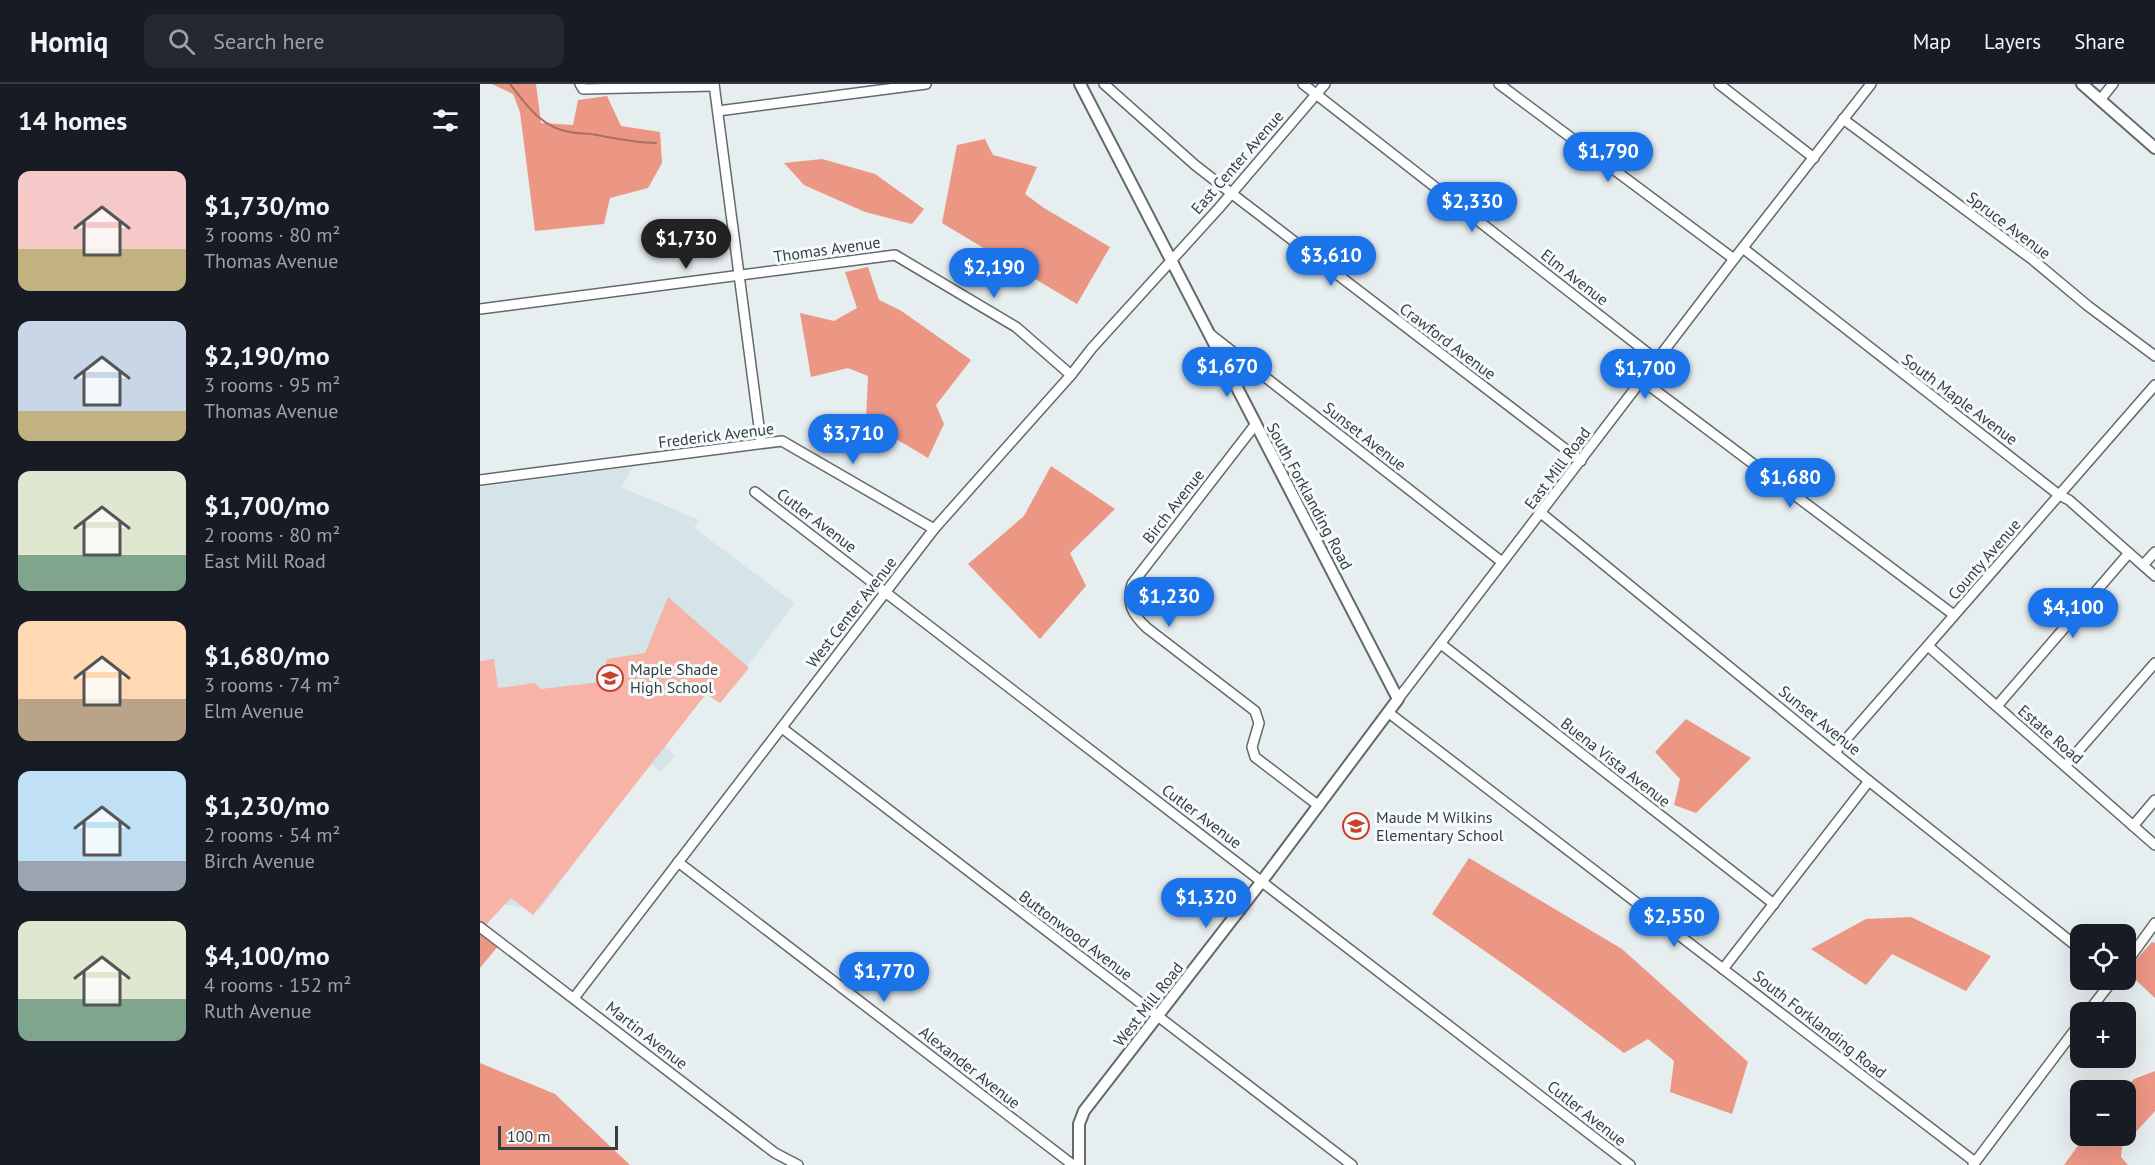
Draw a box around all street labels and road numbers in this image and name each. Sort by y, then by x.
street label: East Center Avenue [1186,106,1288,218]
street label: Spruce Avenue [1963,187,2055,263]
street label: Thomas Avenue [772,232,882,266]
street label: Elm Avenue [1537,245,1613,309]
street label: Crawford Avenue [1396,298,1500,384]
street label: South Maple Avenue [1898,349,2022,449]
street label: Sunset Avenue [1319,397,1411,475]
street label: Frederick Avenue [657,418,775,452]
street label: South Forklanding Road [1263,419,1357,573]
street label: East Mill Road [1520,423,1594,513]
street label: Birch Avenue [1138,465,1208,547]
street label: Cutler Avenue [773,483,861,557]
street label: County Avenue [1943,514,2025,604]
street label: West Center Avenue [802,553,900,671]
street label: Sunset Avenue [1775,681,1865,759]
street label: Estate Road [2014,700,2088,768]
street label: Buena Vista Avenue [1557,713,1675,811]
street label: Cutler Avenue [1158,779,1246,853]
street label: Buttonwood Avenue [1015,886,1137,984]
street label: West Mill Road [1109,958,1187,1050]
street label: South Forklanding Road [1749,966,1891,1082]
street label: Martin Avenue [602,997,692,1073]
street label: Alexander Avenue [916,1021,1024,1113]
street label: Cutler Avenue [1543,1076,1631,1150]

